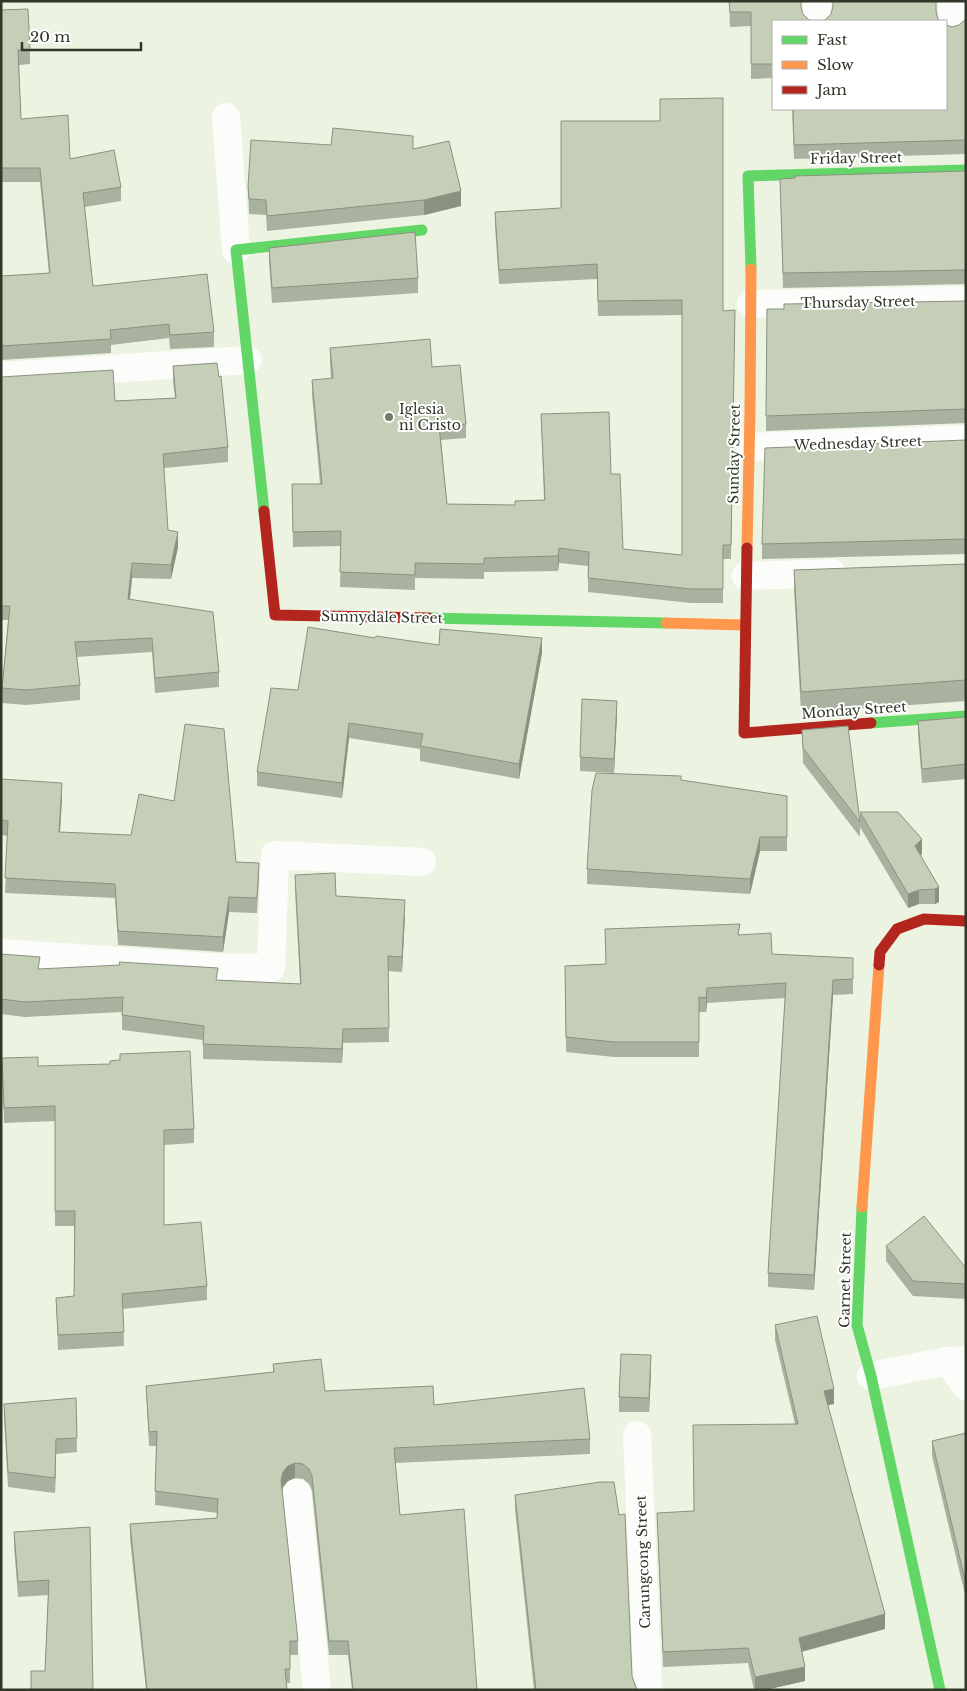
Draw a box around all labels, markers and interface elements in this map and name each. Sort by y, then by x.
scale bar [22,20,141,52]
legend [772,20,947,110]
text: 20 m [30,27,70,46]
text: Fast [817,30,848,49]
text: Slow [817,55,854,74]
text: Jam [815,80,847,99]
street label: Friday Street [810,148,903,168]
street label: Thursday Street [800,292,916,312]
place label: Iglesia ni Cristo [399,400,461,434]
street label: Sunday Street [724,403,744,504]
marker: Iglesia ni Cristo [383,411,395,423]
street label: Wednesday Street [792,432,923,454]
street label: Sunnydale Street [321,607,444,627]
street label: Monday Street [801,697,908,723]
street label: Garnet Street [835,1231,855,1328]
street label: Carungcong Street [632,1494,654,1629]

